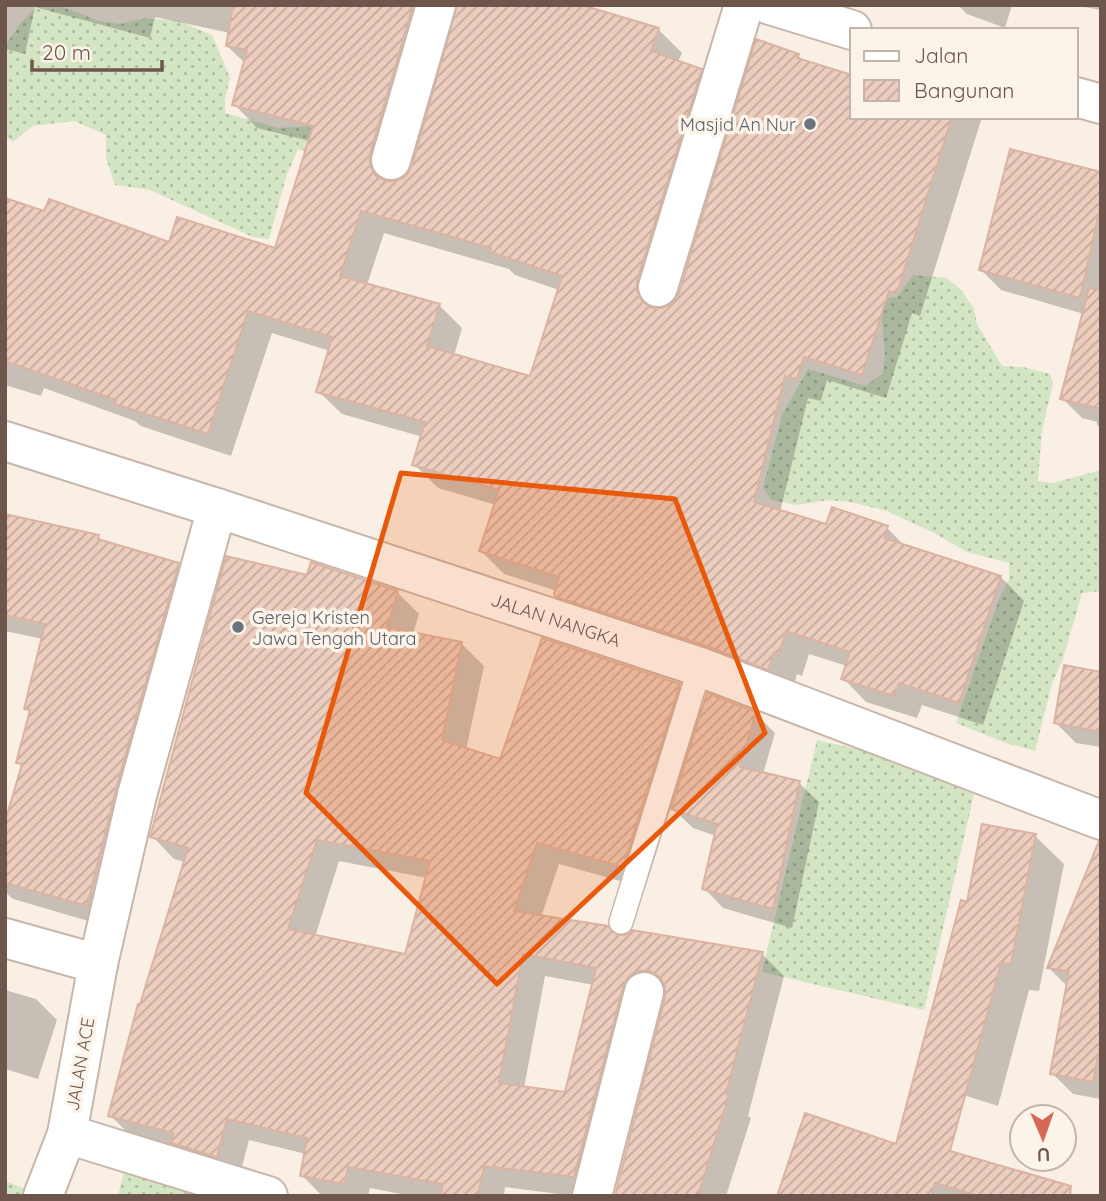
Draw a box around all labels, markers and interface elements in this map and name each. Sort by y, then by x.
scale bar [32,28,161,72]
legend [850,28,1078,119]
text: 20 m [42,39,91,65]
text: Jalan [914,42,968,68]
text: Bangunan [914,77,1014,103]
place label: Masjid An Nur [680,113,796,136]
marker: Masjid An Nur [802,116,818,132]
street label: JALAN NANGKA [488,587,624,652]
place label: Gereja Kristen Jawa Tengah Utara [252,606,416,650]
marker: Gereja Kristen Jawa Tengah Utara [230,619,246,635]
street label: JALAN ACE [60,1015,100,1113]
north arrow [1008,1103,1078,1173]
text: U [1036,1143,1051,1167]

